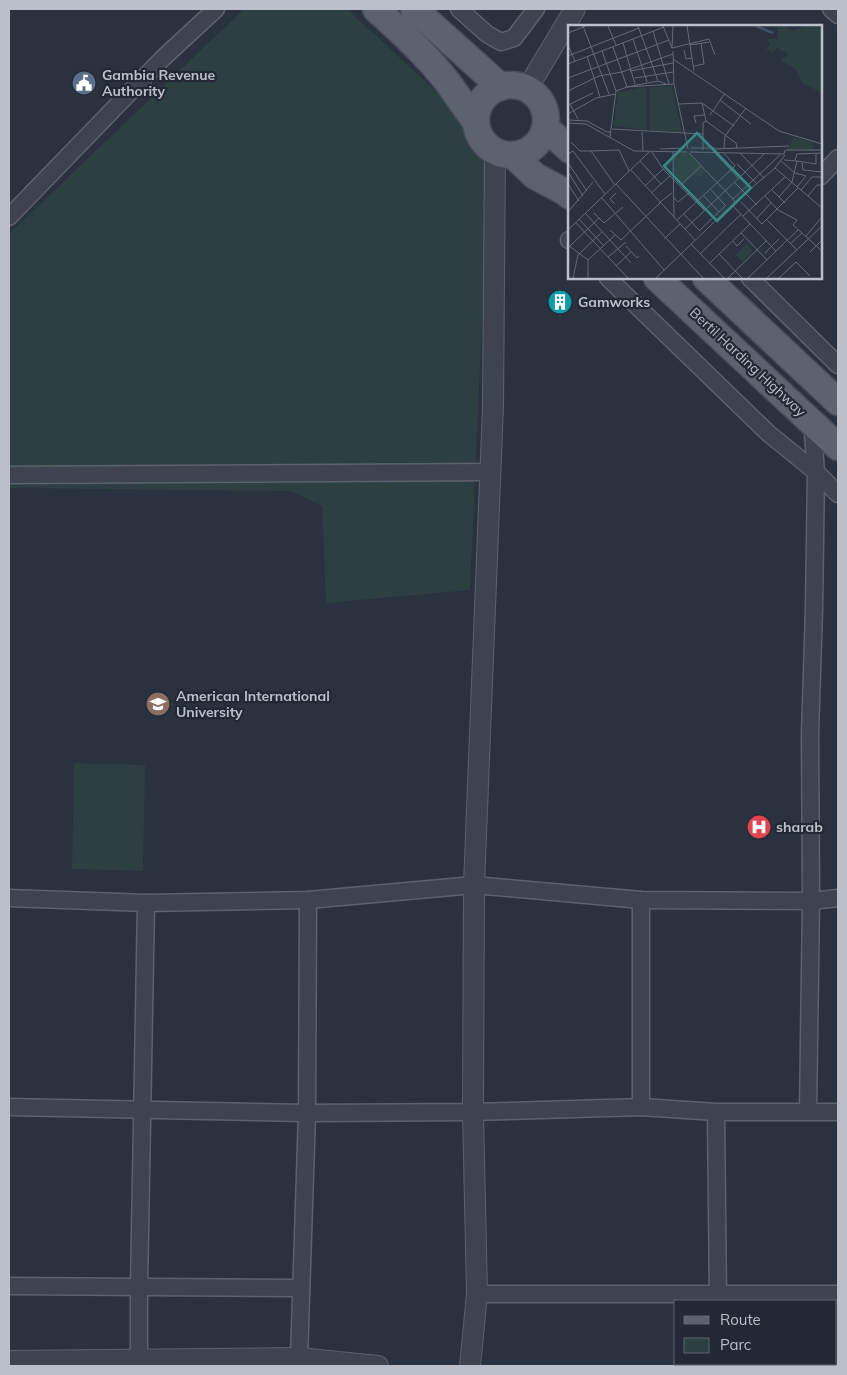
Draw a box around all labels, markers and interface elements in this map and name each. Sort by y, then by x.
inset map [568,25,822,279]
place label: Gambia Revenue Authority [102,66,216,100]
public building icon: Gambia Revenue Authority [71,70,97,96]
building icon: Gamworks [547,289,573,315]
place label: Gamworks [578,293,650,311]
street label: Bertil Harding Highway [686,303,810,421]
place label: American International University [176,687,330,721]
school or university icon: American International University [145,691,171,717]
hospital icon: sharab [746,814,772,840]
place label: sharab [776,818,823,836]
legend [674,1300,837,1365]
text: Route [720,1310,761,1329]
text: Parc [720,1335,751,1354]

